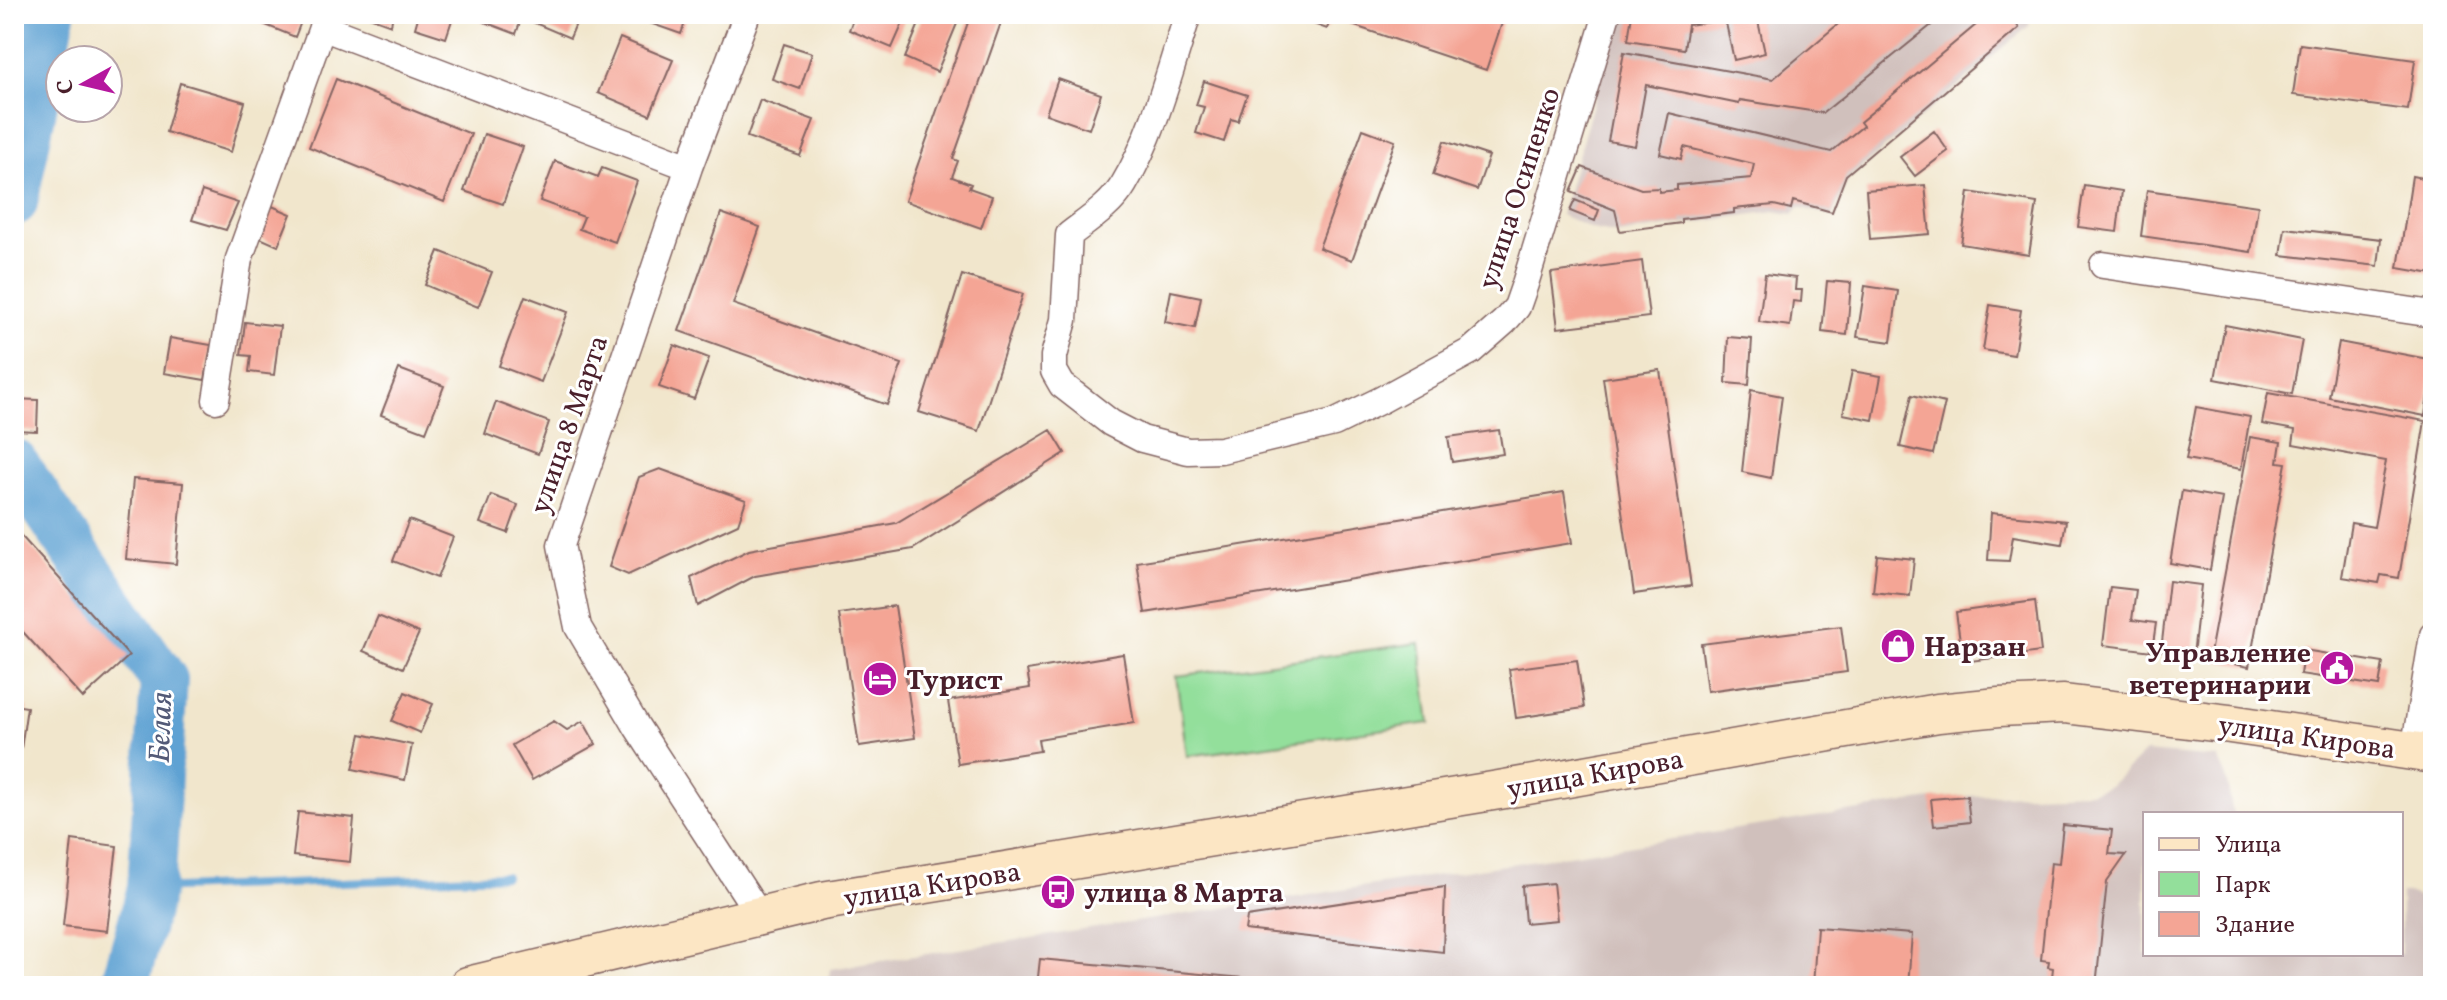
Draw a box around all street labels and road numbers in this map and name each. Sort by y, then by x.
street label: улица Осипенко [1469,83,1571,294]
street label: улица 8 Марта [522,330,619,519]
street label: улица Кирова [2215,707,2398,770]
street label: улица Кирова [1504,741,1687,810]
street label: улица Кирова [841,853,1024,920]

